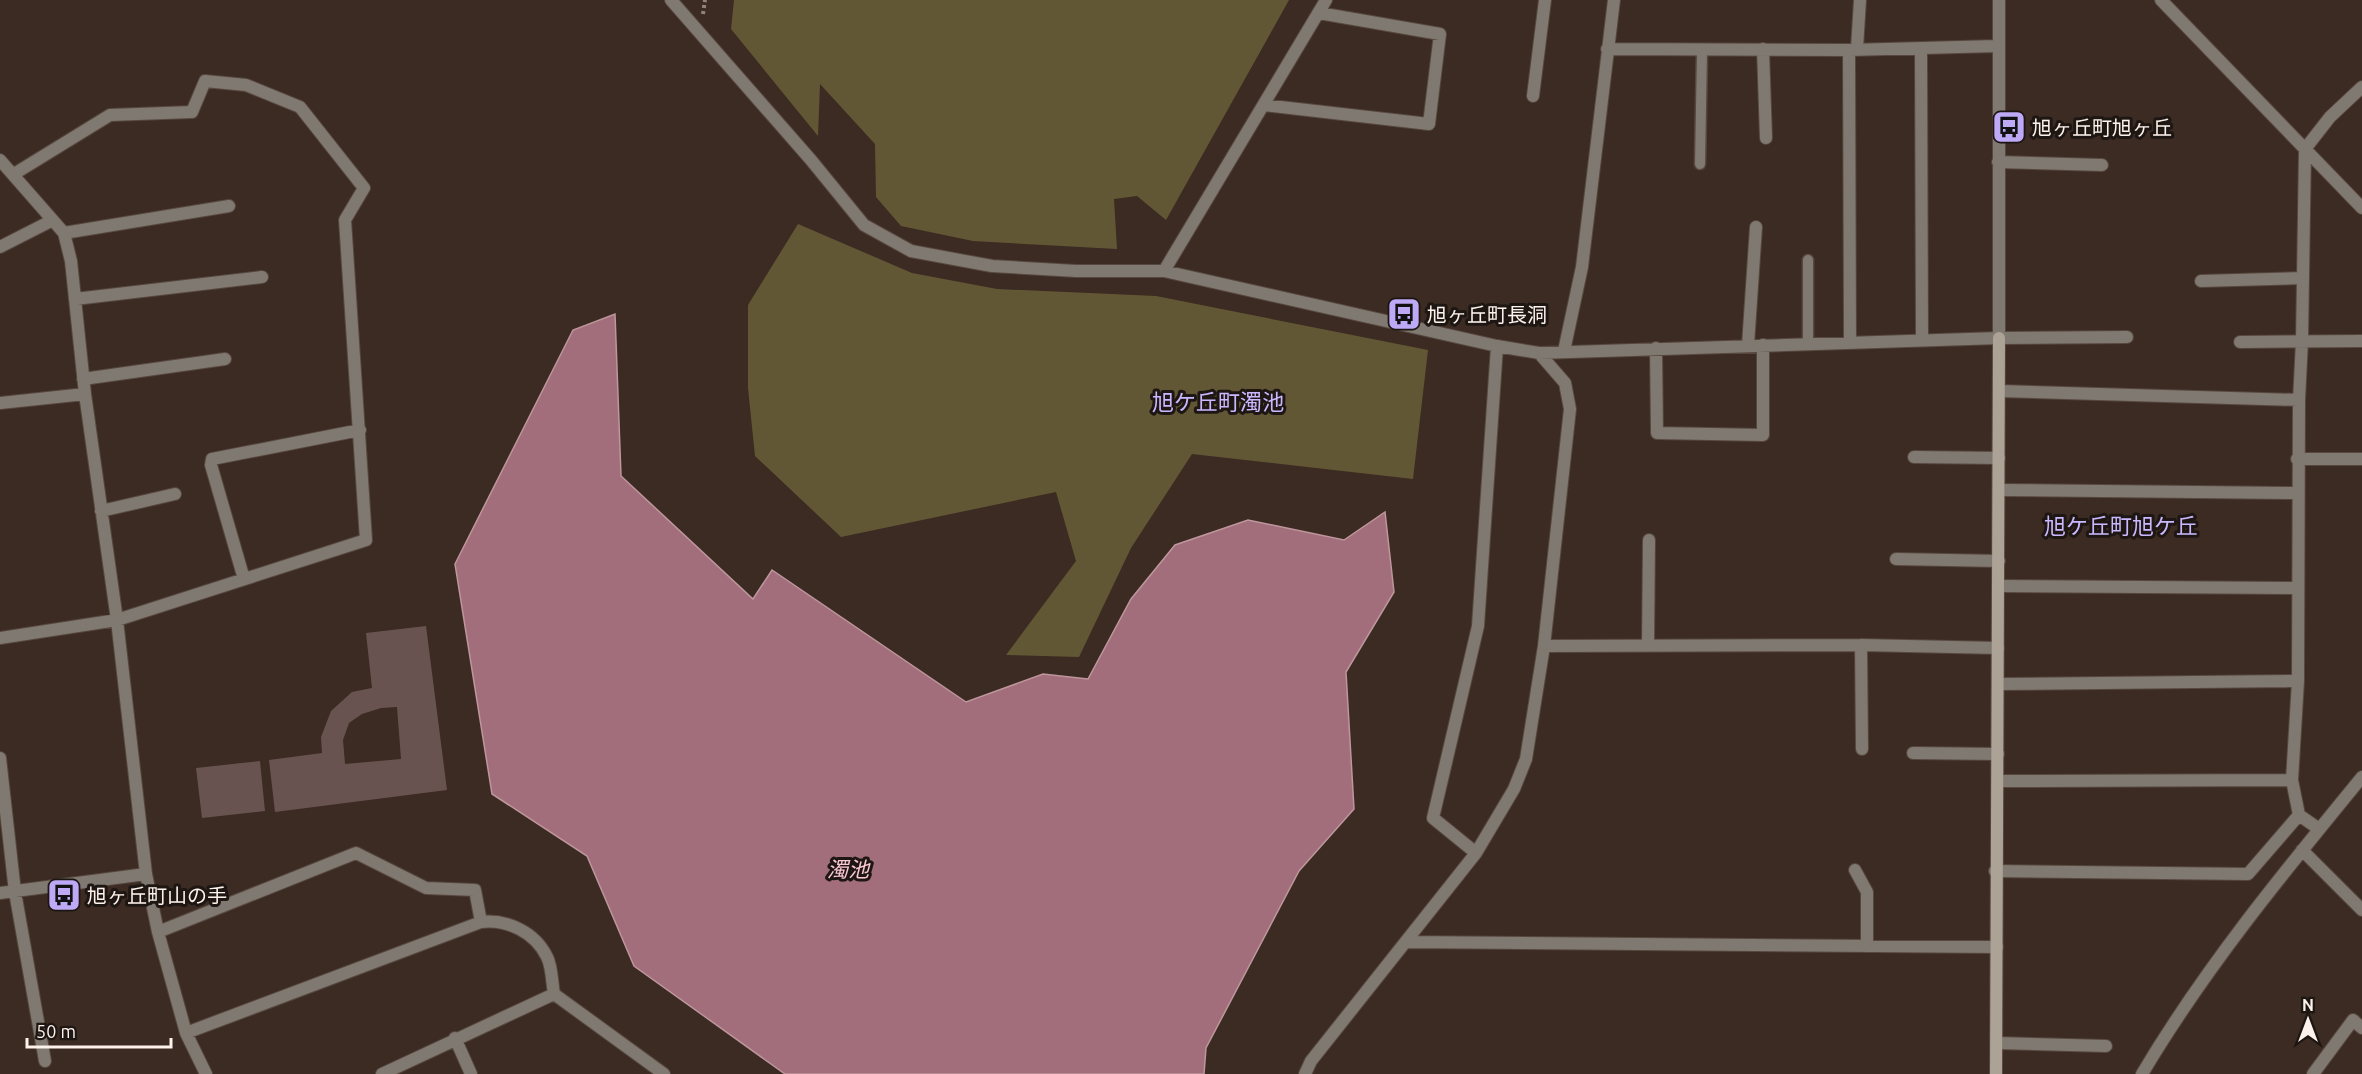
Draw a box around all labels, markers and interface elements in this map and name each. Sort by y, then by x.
bus stop icon: 旭ヶ丘町旭ヶ丘 [1991,109,2027,145]
place label: 旭ヶ丘町旭ヶ丘 [2032,116,2172,139]
bus stop icon: 旭ヶ丘町長洞 [1386,296,1422,332]
place label: 旭ヶ丘町長洞 [1427,303,1547,326]
district label: 旭ケ丘町濁池 [1152,389,1284,414]
district label: 旭ケ丘町旭ケ丘 [2044,513,2198,538]
water label: 濁池 [827,857,871,881]
bus stop icon: 旭ヶ丘町山の手 [46,877,82,913]
place label: 旭ヶ丘町山の手 [87,884,227,907]
north arrow [2278,990,2338,1050]
text: N [2302,996,2314,1014]
scale bar [27,1011,171,1049]
text: 50 m [36,1021,76,1041]

